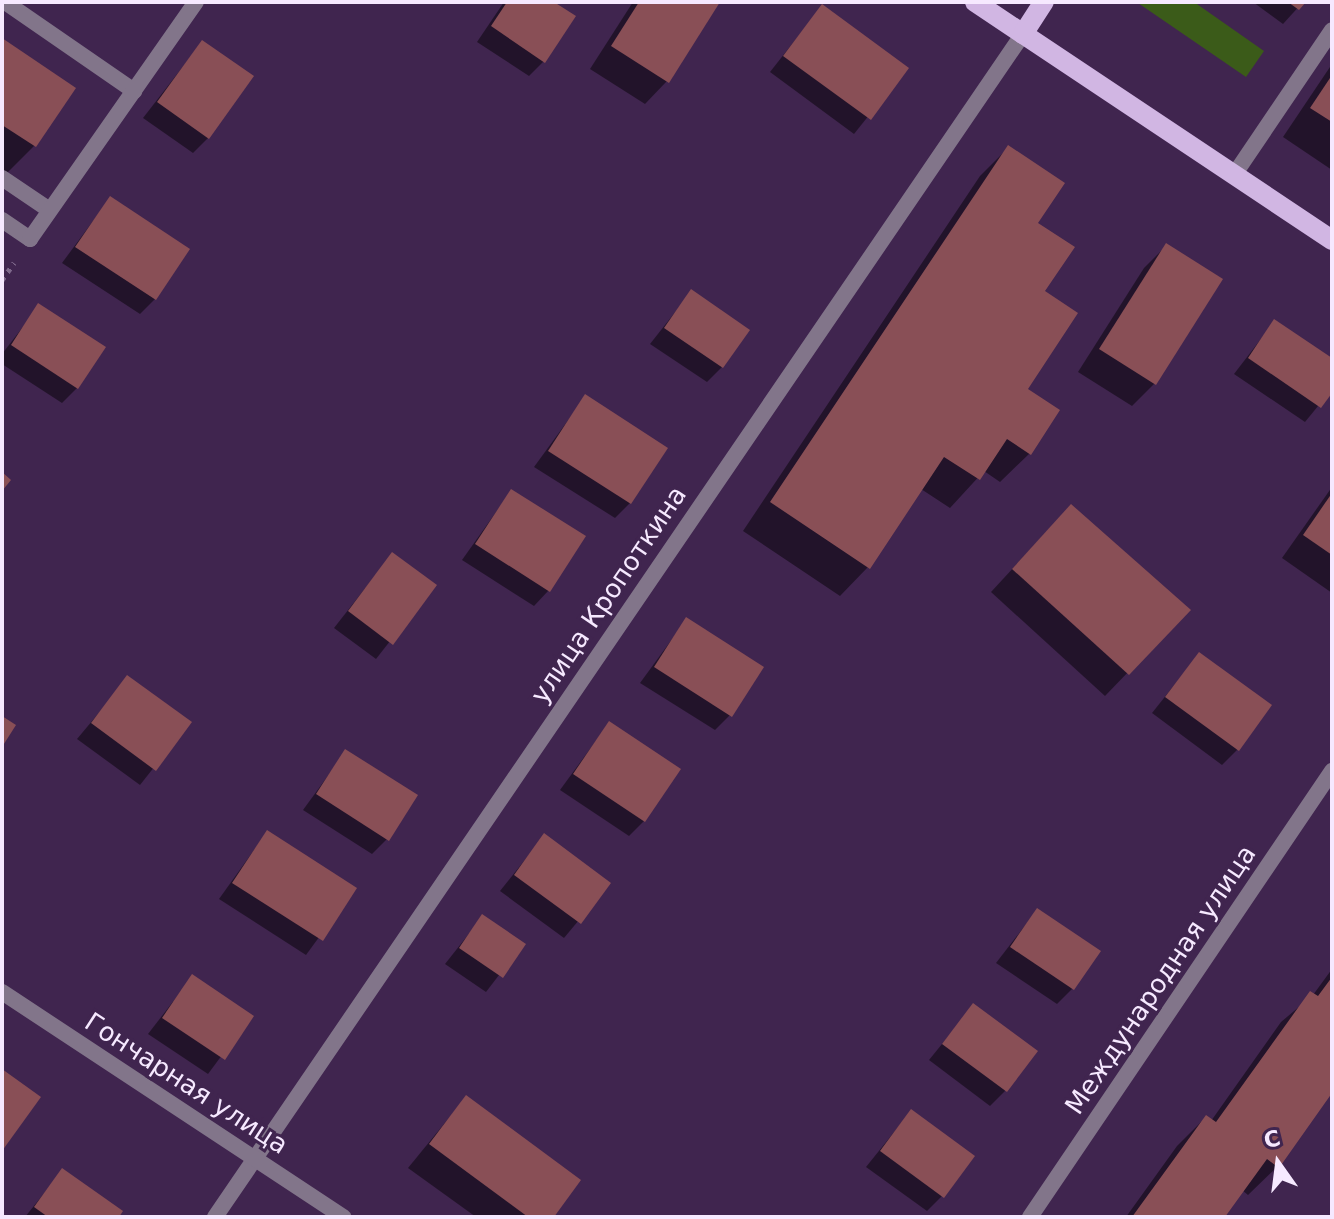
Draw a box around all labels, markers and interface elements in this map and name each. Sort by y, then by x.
street label: улица Кропоткина [525,480,693,710]
street label: Международная улица [1059,839,1263,1121]
street label: Гончарная улица [79,1007,293,1161]
north arrow [1238,1123,1318,1203]
text: С [1261,1125,1283,1153]

